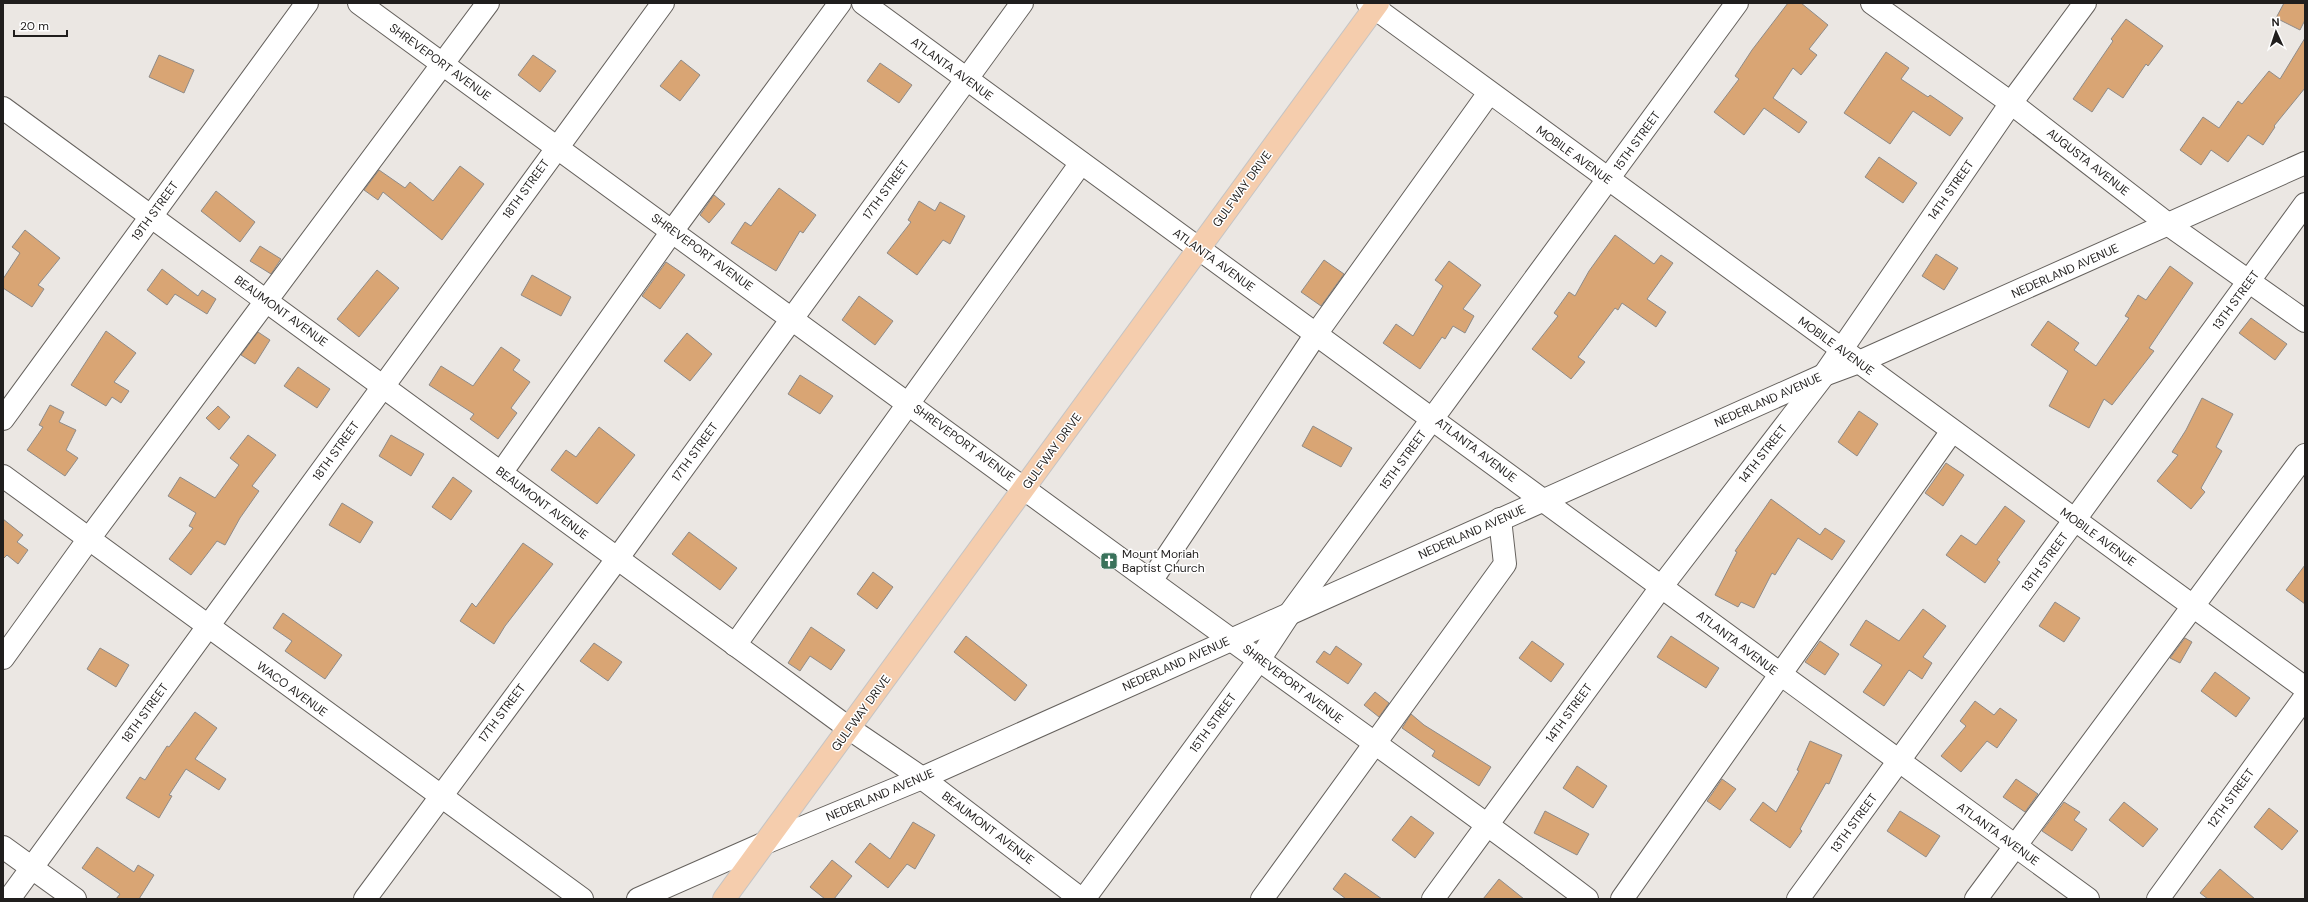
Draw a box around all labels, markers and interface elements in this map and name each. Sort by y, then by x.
scale bar [14,12,67,38]
north arrow [2256,12,2296,52]
text: N [2271,15,2280,29]
text: 20 m [20,18,49,34]
street label: SHREVEPORT AVENUE [386,20,494,104]
street label: ATLANTA AVENUE [908,34,996,104]
street label: 15TH STREET [1610,108,1664,174]
street label: MOBILE AVENUE [1533,122,1615,188]
street label: AUGUSTA AVENUE [2043,125,2133,199]
street label: GULFWAY DRIVE [1209,147,1275,230]
street label: 18TH STREET [499,156,553,222]
street label: 17TH STREET [859,157,913,223]
street label: 14TH STREET [1924,157,1978,223]
street label: 19TH STREET [128,178,182,244]
street label: SHREVEPORT AVENUE [648,210,756,294]
street label: ATLANTA AVENUE [1170,225,1258,295]
street label: NEDERLAND AVENUE [2009,240,2121,302]
street label: 13TH STREET [2209,267,2263,333]
street label: BEAUMONT AVENUE [231,272,331,350]
street label: MOBILE AVENUE [1795,313,1877,379]
street label: NEDERLAND AVENUE [1712,369,1824,431]
street label: SHREVEPORT AVENUE [910,401,1018,485]
street label: GULFWAY DRIVE [1019,409,1085,492]
street label: ATLANTA AVENUE [1432,414,1520,486]
street label: 18TH STREET [309,418,363,484]
street label: 17TH STREET [668,419,722,485]
street label: 14TH STREET [1735,421,1791,486]
street label: 15TH STREET [1376,427,1430,493]
street label: BEAUMONT AVENUE [493,463,592,543]
street label: NEDERLAND AVENUE [1416,501,1528,563]
street label: MOBILE AVENUE [2057,504,2139,570]
street label: 13TH STREET [2018,529,2072,595]
place label: Mount Moriah Baptist Church [1122,546,1205,576]
church icon: Mount Moriah Baptist Church [1099,551,1119,571]
street label: ATLANTA AVENUE [1693,607,1781,679]
street label: NEDERLAND AVENUE [1120,633,1232,695]
street label: SHREVEPORT AVENUE [1240,641,1347,727]
street label: WACO AVENUE [253,658,331,720]
street label: GULFWAY DRIVE [828,671,894,754]
street label: 18TH STREET [118,680,172,746]
street label: 17TH STREET [475,680,529,745]
street label: 14TH STREET [1542,680,1596,746]
street label: 15TH STREET [1186,690,1240,756]
street label: NEDERLAND AVENUE [824,765,937,825]
street label: 12TH STREET [2204,765,2258,831]
street label: BEAUMONT AVENUE [939,788,1038,868]
street label: 13TH STREET [1827,790,1881,856]
street label: ATLANTA AVENUE [1954,799,2042,869]

